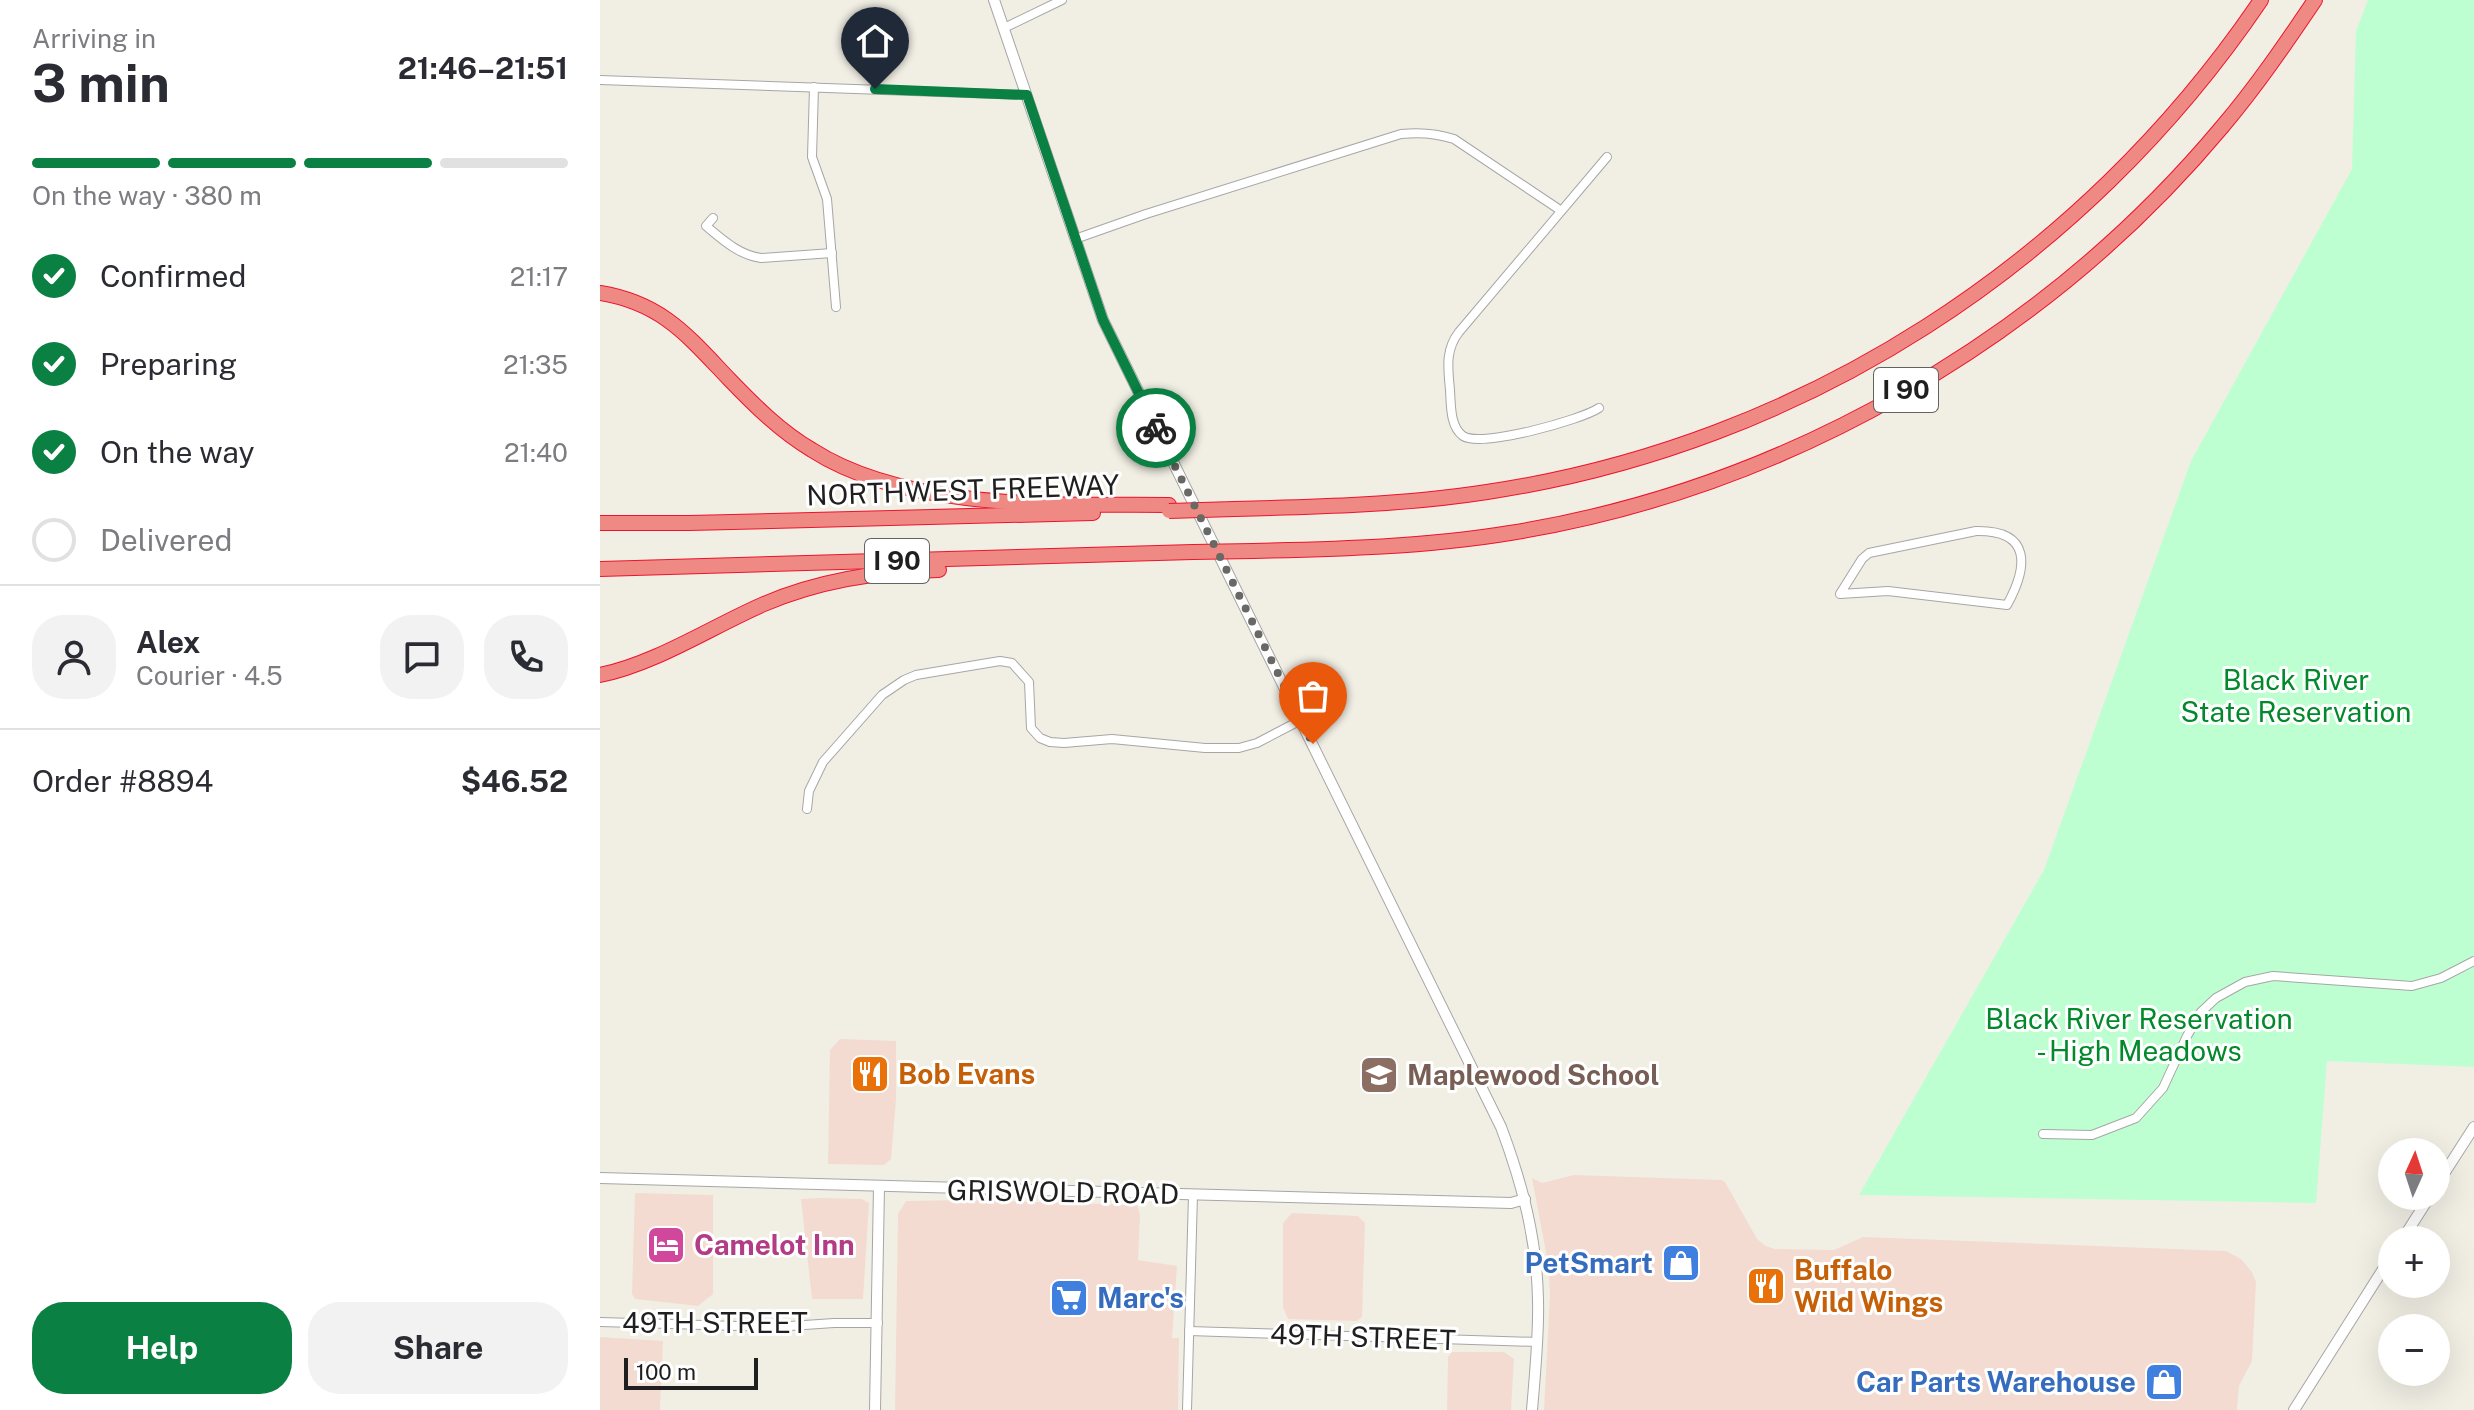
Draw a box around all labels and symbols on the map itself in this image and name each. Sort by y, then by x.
pin [841,7,909,89]
road number: I 90 [1874,368,1938,412]
courier [1116,388,1196,468]
street label: NORTHWEST FREEWAY [806,468,1120,511]
road number: I 90 [865,539,929,583]
pin [1279,662,1347,744]
park label: Black River State Reservation [2181,663,2411,728]
park label: Black River Reservation - High Meadows [1985,1002,2293,1067]
restaurant icon: Bob Evans [849,1053,891,1095]
school or university icon: Maplewood School [1358,1054,1400,1096]
place label: Bob Evans [898,1057,1035,1090]
place label: Maplewood School [1407,1058,1659,1091]
north arrow [2378,1138,2450,1210]
street label: GRISWOLD ROAD [947,1173,1179,1210]
hotel icon: Camelot Inn [645,1224,687,1266]
place label: Camelot Inn [694,1228,855,1261]
shop icon: PetSmart [1660,1242,1702,1284]
place label: PetSmart [1525,1246,1653,1279]
place label: Buffalo Wild Wings [1794,1253,1943,1318]
restaurant icon: Buffalo Wild Wings [1745,1265,1787,1307]
supermarket icon: Marc's [1048,1277,1090,1319]
place label: Marc's [1097,1281,1184,1314]
street label: 49TH STREET [622,1306,808,1339]
street label: 49TH STREET [1270,1317,1456,1356]
scale bar [624,1354,758,1390]
shop icon: Car Parts Warehouse [2143,1361,2185,1403]
place label: Car Parts Warehouse [1856,1365,2136,1398]

